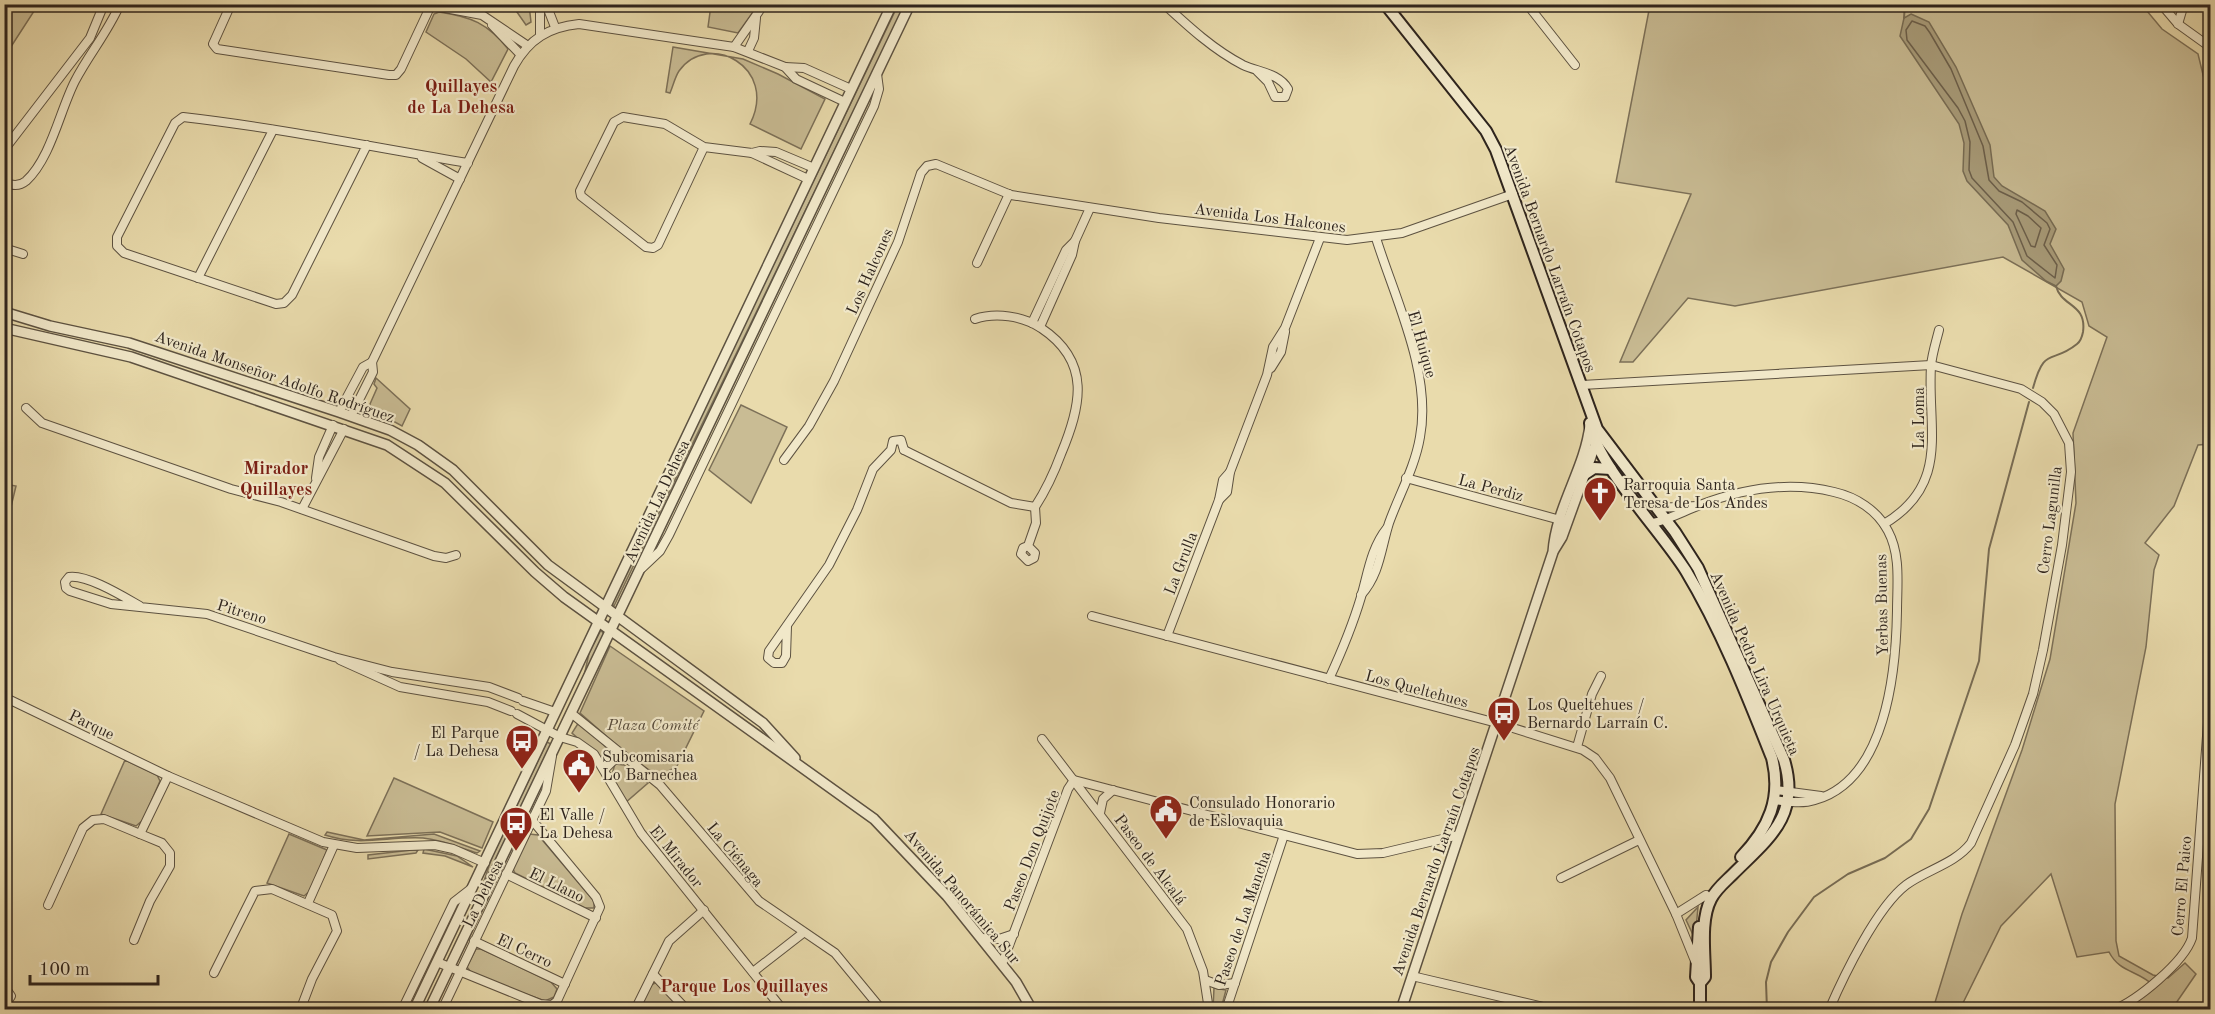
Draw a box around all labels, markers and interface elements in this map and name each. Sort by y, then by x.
district label: Quillayes de La Dehesa [407,78,515,117]
street label: Avenida Bernardo Larraín Cotapos [1500,143,1598,375]
street label: Avenida Los Halcones [1193,202,1347,236]
street label: Los Halcones [845,226,897,317]
street label: El Huique [1404,309,1438,380]
street label: Avenida Monseñor Adolfo Rodríguez [152,329,396,427]
street label: La Loma [1912,387,1928,449]
street label: Avenida La Dehesa [622,438,693,566]
district label: Mirador Quillayes [240,460,313,499]
street label: Cerro Lagunilla [2036,465,2066,575]
street label: La Perdiz [1456,473,1525,505]
church icon: Parroquia Santa Teresa de Los Andes [1582,475,1618,522]
place label: Parroquia Santa Teresa de Los Andes [1623,478,1768,512]
street label: La Grulla [1163,530,1201,598]
street label: Yerbas Buenas [1874,554,1892,656]
street label: Avenida Pedro Lira Urquieta [1706,569,1802,758]
street label: Pitreno [215,598,268,628]
street label: Los Queltehues [1363,668,1470,711]
bus stop icon: Los Queltehues / Bernardo Larraín C. [1486,695,1522,742]
place label: Los Queltehues / Bernardo Larraín C. [1527,698,1668,732]
street label: Parque [66,708,116,744]
park label: Plaza Comité [606,718,700,734]
bus stop icon: El Parque / La Dehesa [504,723,540,770]
place label: El Parque / La Dehesa [413,726,499,760]
street label: Avenida Bernardo Larraín Cotapos [1390,745,1484,978]
public building icon: Subcomisaria Lo Barnechea [561,747,597,794]
place label: Subcomisaria Lo Barnechea [602,750,698,784]
street label: Paseo Don Quijote [1002,788,1063,914]
public building icon: Consulado Honorario de Eslovaquia [1148,793,1184,840]
place label: Consulado Honorario de Eslovaquia [1189,796,1335,830]
bus stop icon: El Valle / La Dehesa [498,805,534,852]
place label: El Valle / La Dehesa [539,808,613,842]
street label: Paseo de Alcalá [1110,812,1189,908]
street label: La Ciénaga [703,820,766,891]
street label: El Mirador [646,823,705,892]
street label: Avenida Panorámica Sur [901,827,1023,968]
street label: Cerro El Paico [2171,835,2195,937]
street label: Paseo de La Mancha [1213,849,1275,988]
street label: La Dehesa [460,857,507,931]
street label: El Llano [526,866,586,906]
street label: El Cerro [494,932,554,972]
scale bar [30,948,158,986]
text: 100 m [39,961,90,979]
district label: Parque Los Quillayes [660,978,828,996]

